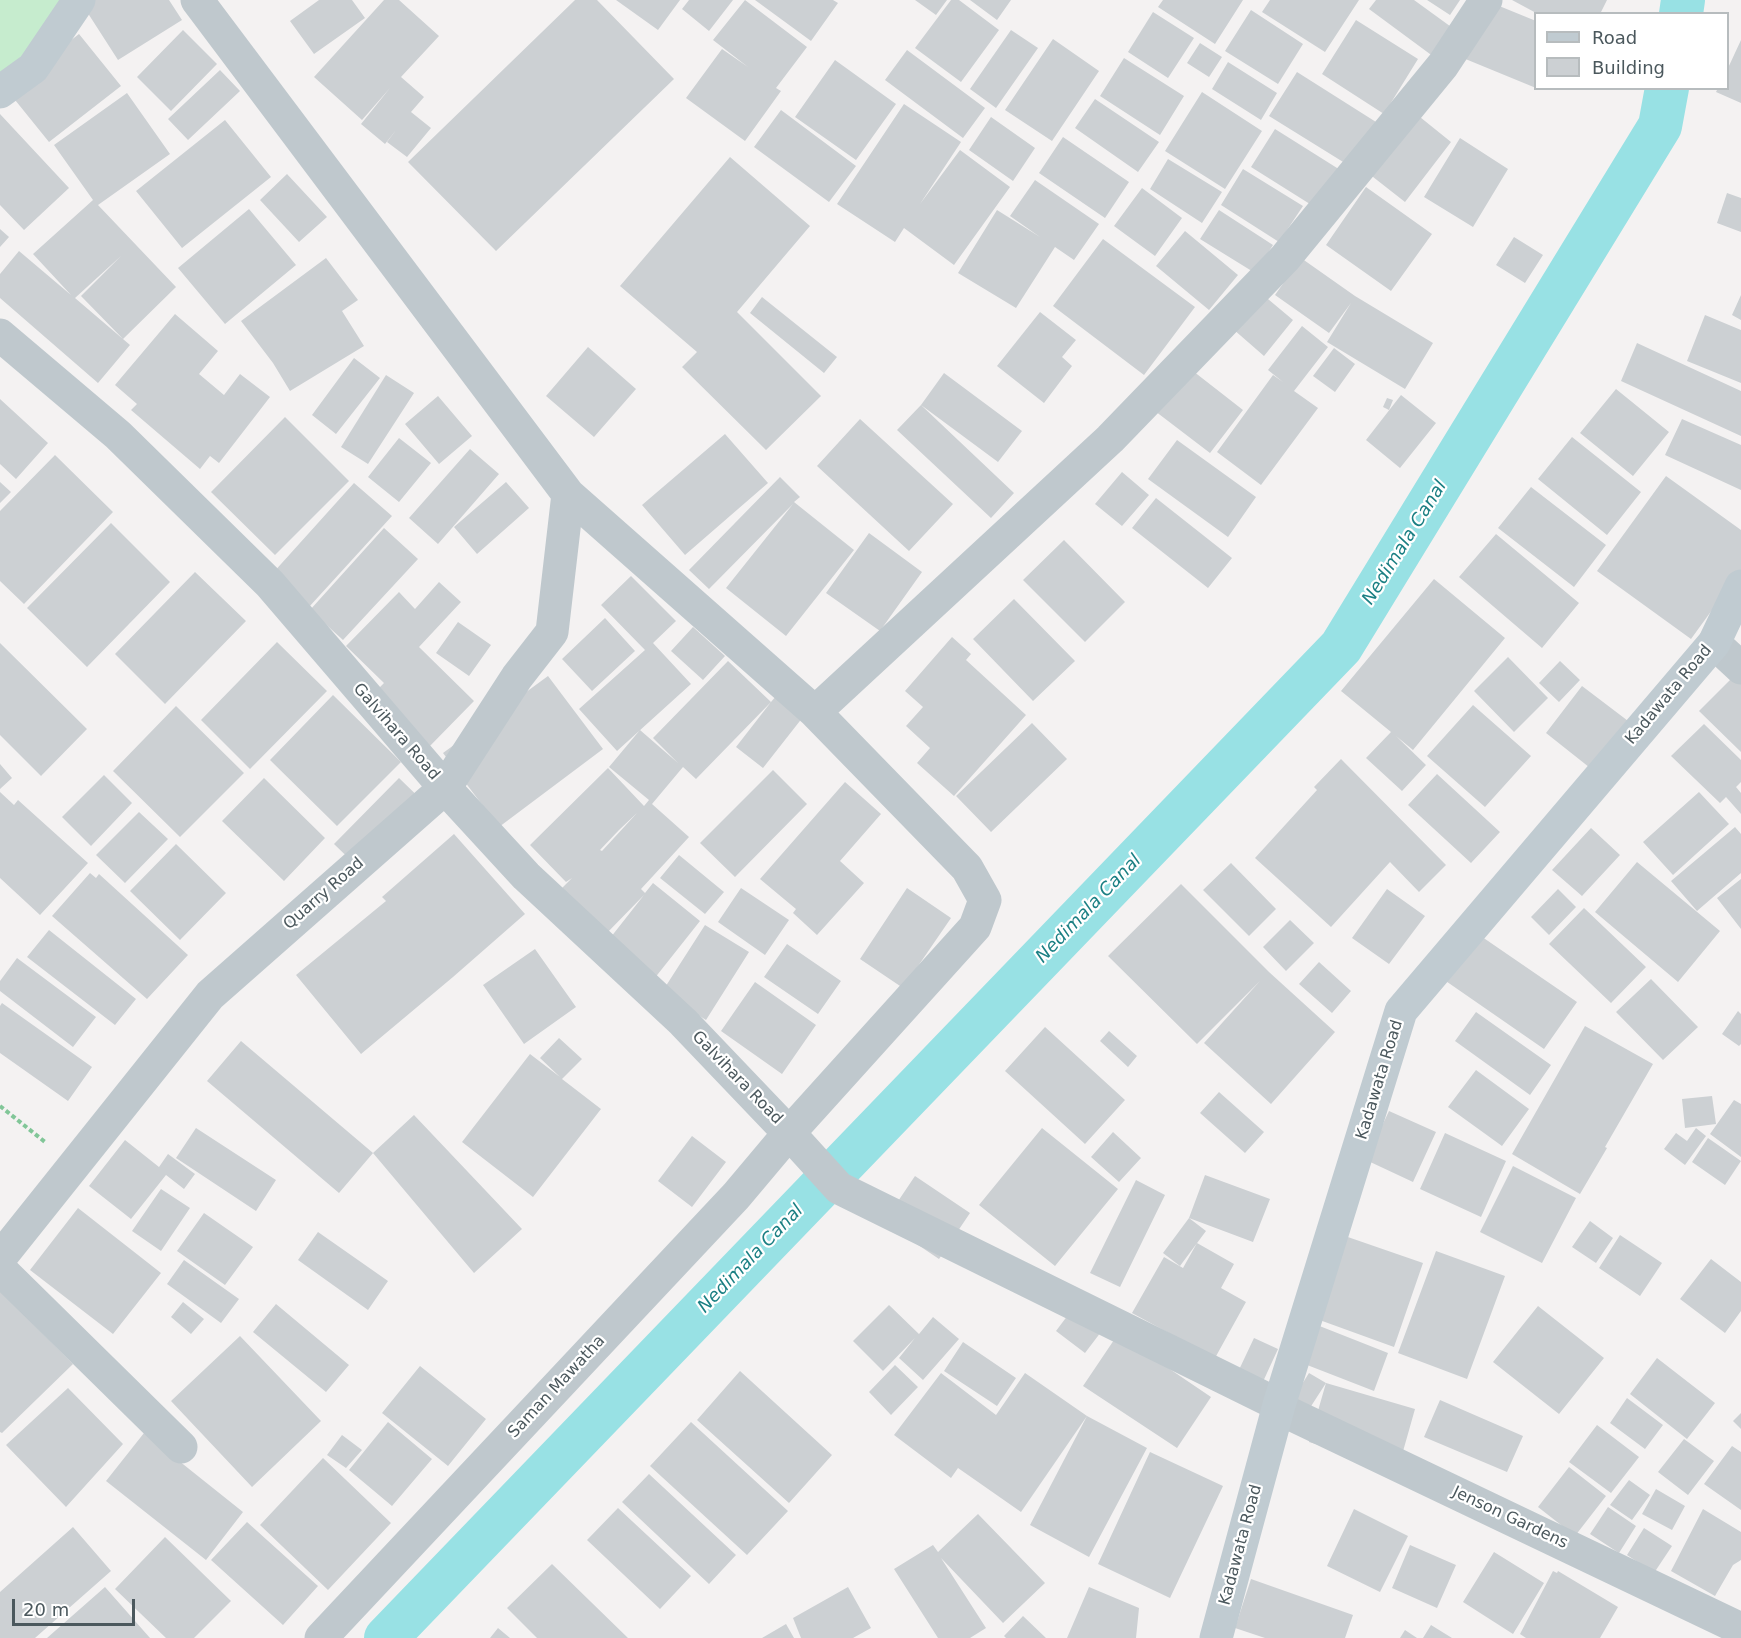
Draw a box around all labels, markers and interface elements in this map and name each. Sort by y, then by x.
legend [1534,12,1729,90]
text: Road [1592,27,1637,48]
text: Building [1592,57,1665,78]
water label: Nedimala Canal [1358,477,1452,609]
street label: Kadawata Road [1622,641,1716,749]
street label: Galvihara Road [349,680,443,784]
water label: Nedimala Canal [1032,850,1146,968]
street label: Quarry Road [280,854,368,934]
street label: Kadawata Road [1353,1018,1407,1142]
street label: Galvihara Road [688,1027,786,1129]
water label: Nedimala Canal [694,1200,808,1318]
street label: Saman Mawatha [505,1332,609,1442]
street label: Kadawata Road [1216,1483,1266,1607]
street label: Jenson Gardens [1449,1483,1571,1553]
scale bar [15,1587,138,1625]
text: 20 m [23,1599,69,1620]

